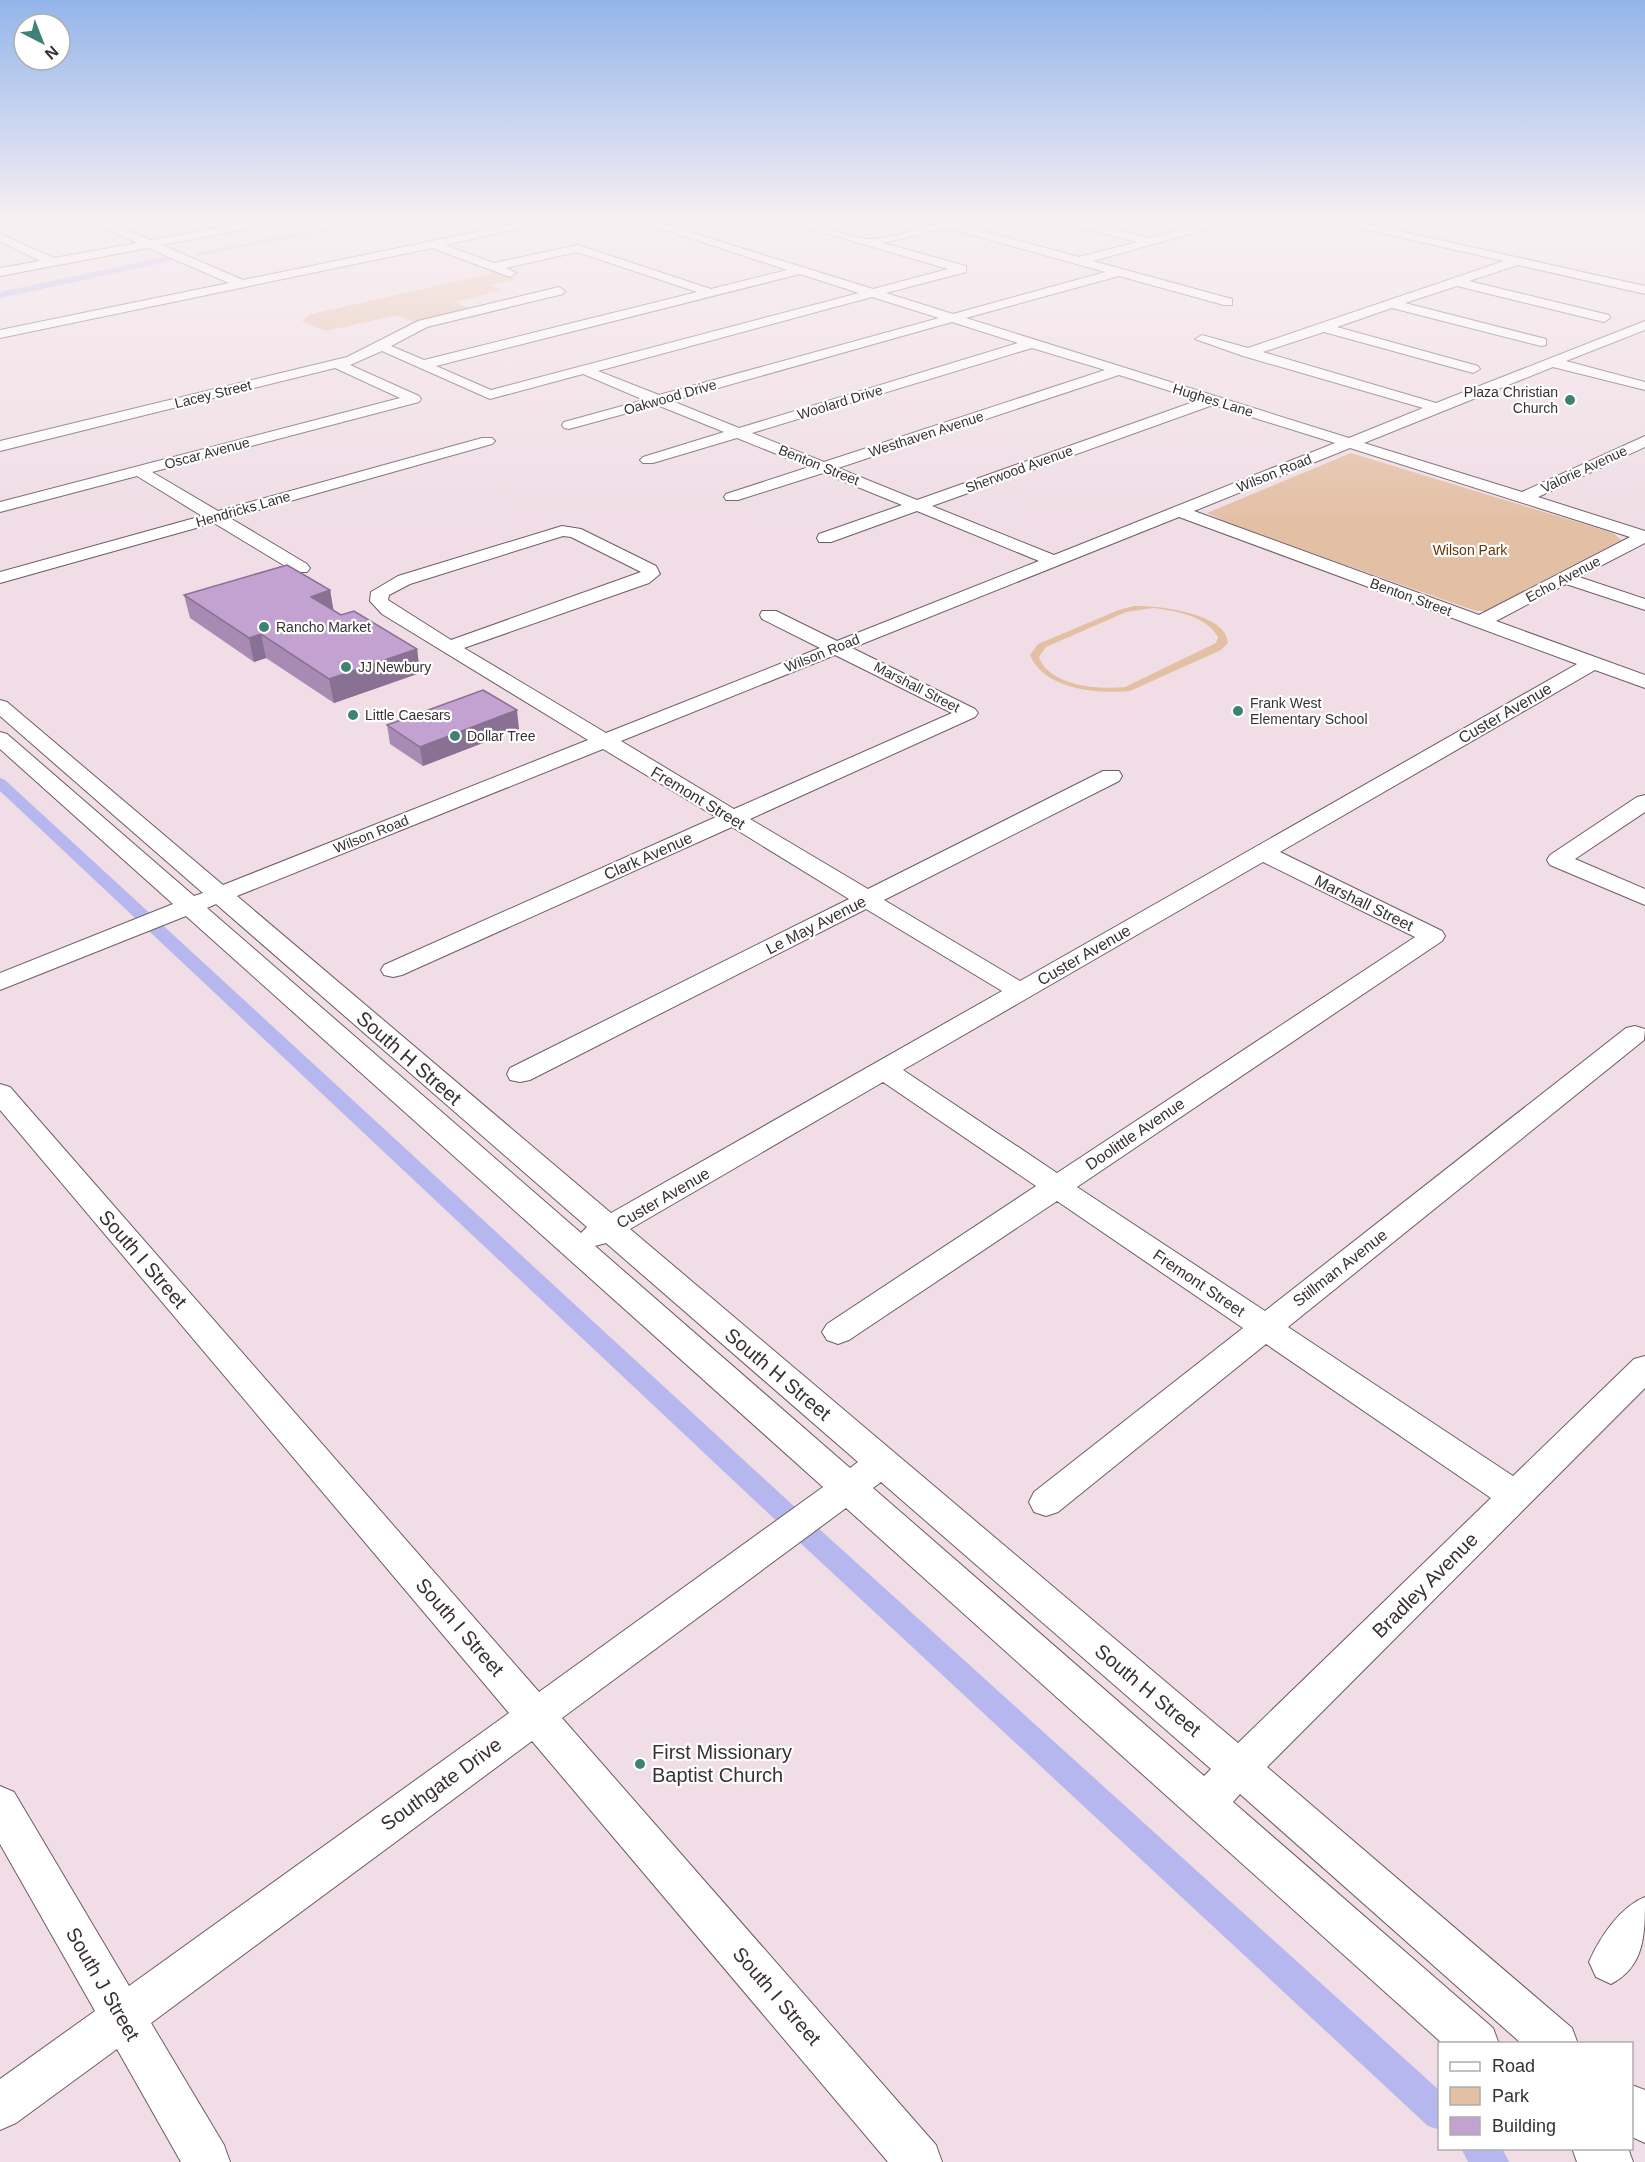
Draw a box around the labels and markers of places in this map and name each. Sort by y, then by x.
place label: Plaza Christian Church [1464,384,1558,416]
marker: Plaza Christian Church [1563,393,1577,407]
place label: Rancho Market [276,619,371,635]
marker: Rancho Market [257,620,271,634]
place label: JJ Newbury [358,659,431,675]
marker: JJ Newbury [339,660,353,674]
place label: Frank West Elementary School [1250,695,1368,727]
marker: Frank West Elementary School [1231,704,1245,718]
place label: Little Caesars [365,707,451,723]
marker: Little Caesars [346,708,360,722]
place label: Dollar Tree [467,728,536,744]
marker: Dollar Tree [448,729,462,743]
place label: First Missionary Baptist Church [652,1741,792,1786]
marker: First Missionary Baptist Church [633,1757,647,1771]

